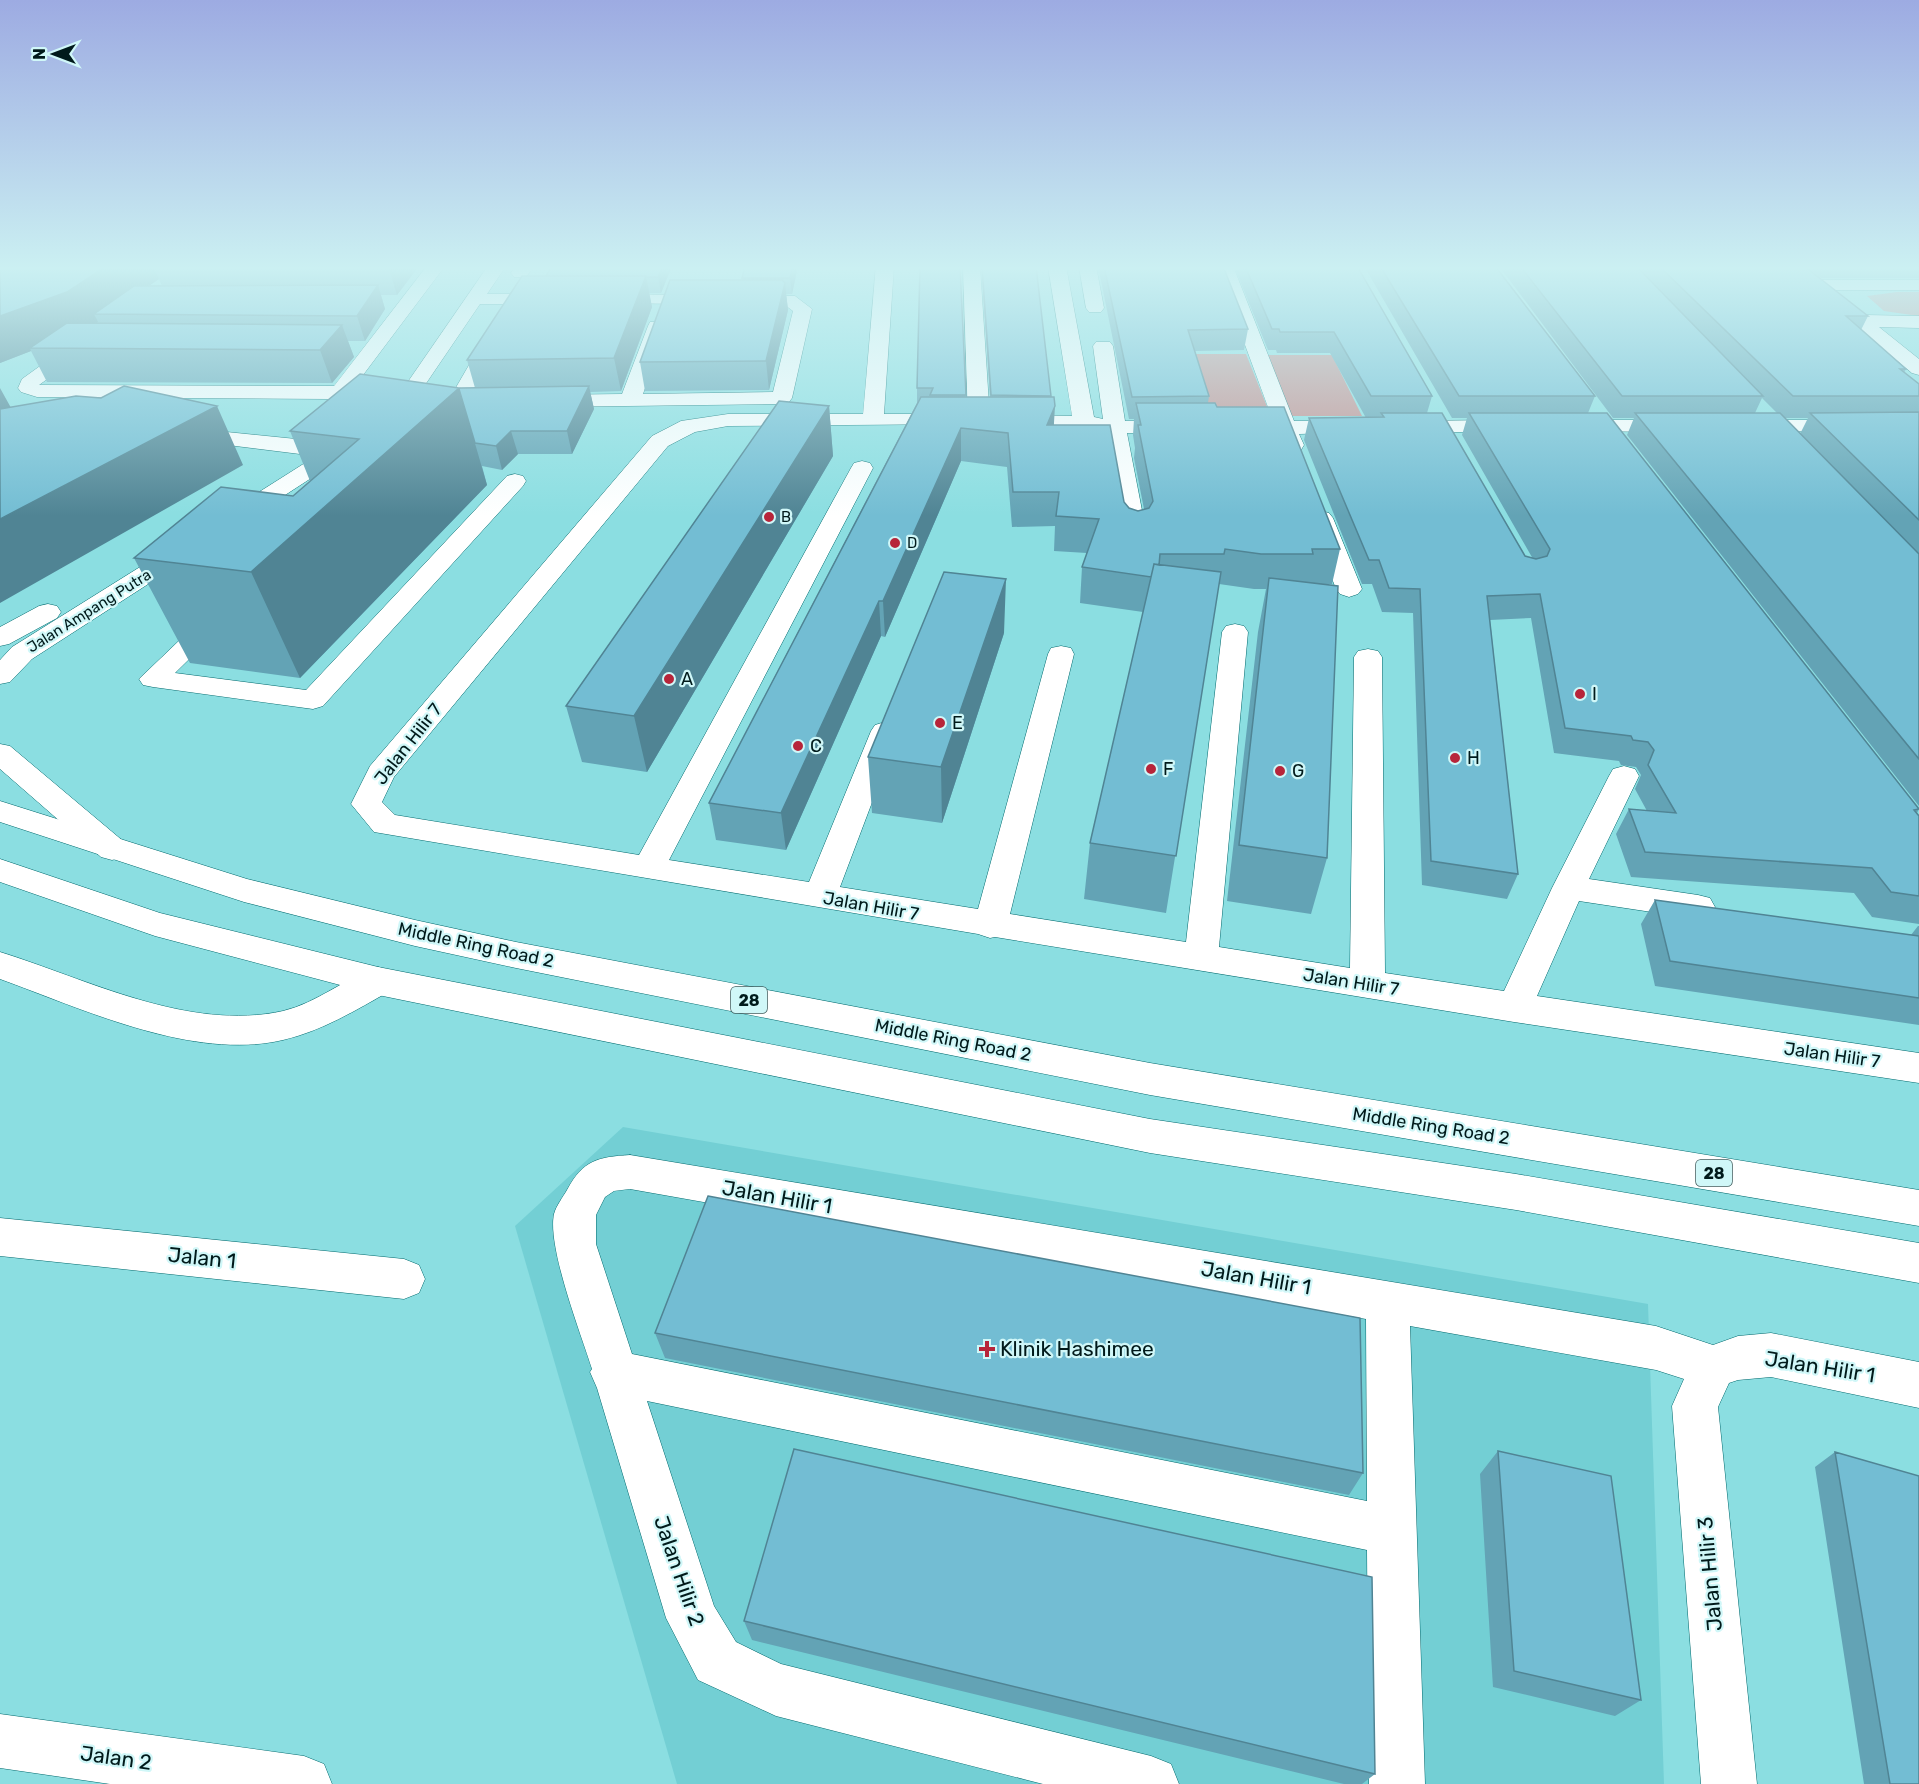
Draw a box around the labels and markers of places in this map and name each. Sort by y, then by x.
place label: B [781,508,791,526]
marker: B [762,510,776,524]
place label: D [907,534,917,552]
marker: D [888,536,902,550]
place label: A [681,668,693,690]
marker: A [662,672,676,686]
place label: I [1592,683,1597,705]
marker: I [1573,687,1587,701]
place label: E [952,712,963,734]
marker: E [933,716,947,730]
place label: C [810,735,822,757]
marker: C [791,739,805,753]
place label: H [1467,747,1480,769]
marker: H [1448,751,1462,765]
place label: F [1163,758,1174,780]
place label: G [1292,760,1304,782]
marker: F [1144,762,1158,776]
marker: G [1273,764,1287,778]
place label: Klinik Hashimee [1000,1336,1154,1361]
marker: Klinik Hashimee [978,1340,996,1358]

